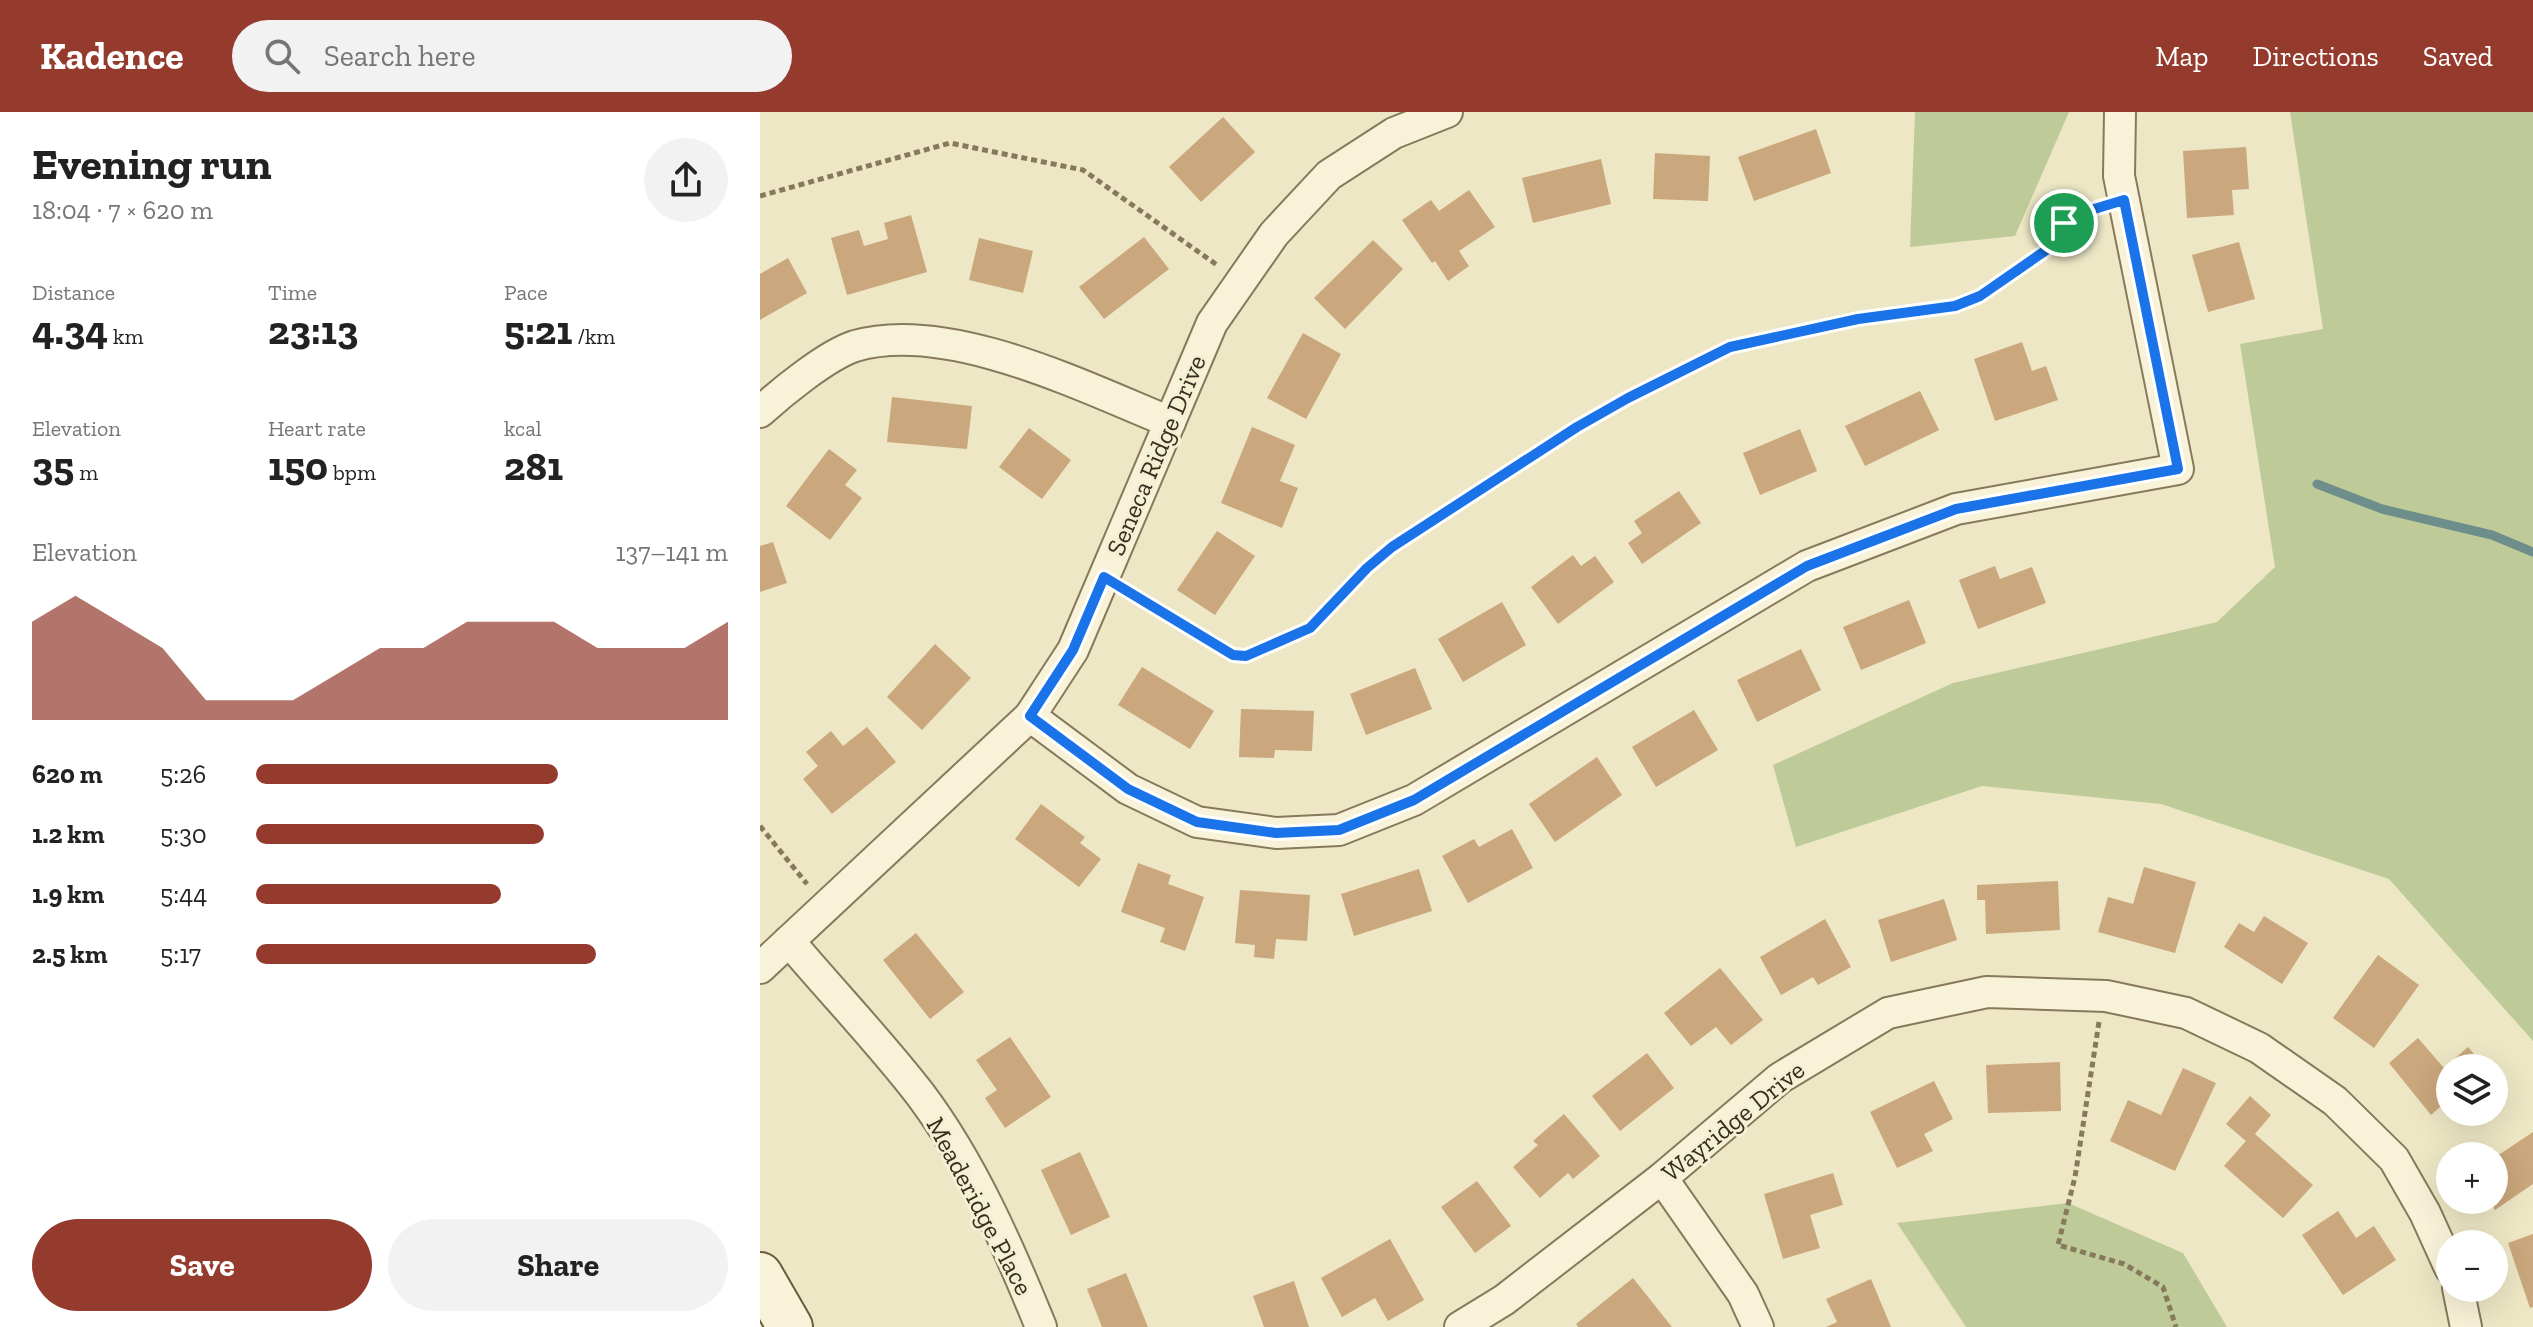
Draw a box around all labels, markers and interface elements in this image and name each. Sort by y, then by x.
search box [232,20,792,92]
text: Kadence [40,33,184,79]
icon: search [260,34,304,78]
text: Search here [324,38,476,74]
text: Map [2155,40,2208,73]
text: Directions [2252,40,2379,73]
text: Saved [2423,40,2493,73]
text: Evening run [32,137,272,190]
button: share [644,138,728,222]
pin [2030,189,2098,257]
text: 18:04 · 7 × 620 m [32,194,213,226]
icon: arrive [2042,201,2086,245]
text: Distance [32,279,115,306]
text: Time [268,279,317,306]
text: Pace [504,279,548,306]
text: 4.34 [32,306,108,354]
text: 23:13 [268,306,358,354]
text: 5:21 [504,306,572,354]
text: km [108,323,143,350]
text: /km [572,323,615,350]
street label: Seneca Ridge Drive [1099,350,1213,560]
text: Elevation [32,415,121,442]
text: Heart rate [268,415,366,442]
text: kcal [504,415,542,442]
text: 35 [32,442,74,490]
text: 150 [268,442,328,490]
text: 281 [504,442,563,490]
text: m [74,459,98,486]
text: bpm [328,459,376,486]
text: Elevation [32,536,137,568]
text: 137–141 m [616,536,728,568]
text: 620 m [32,758,103,790]
text: 5:26 [160,758,206,790]
text: 1.2 km [32,818,104,850]
text: 5:30 [160,818,207,850]
text: 1.9 km [32,878,104,910]
text: 5:44 [160,878,207,910]
text: 2.5 km [32,938,107,970]
text: 5:17 [160,938,201,970]
street label: Wayridge Drive [1655,1054,1811,1188]
map controls [2436,1054,2508,1302]
button: layers [2436,1054,2508,1126]
street label: Meaderidge Place [920,1111,1040,1301]
button: + [2436,1142,2508,1214]
button: Save [32,1219,372,1311]
button: Share [388,1219,728,1311]
button: − [2436,1230,2508,1302]

